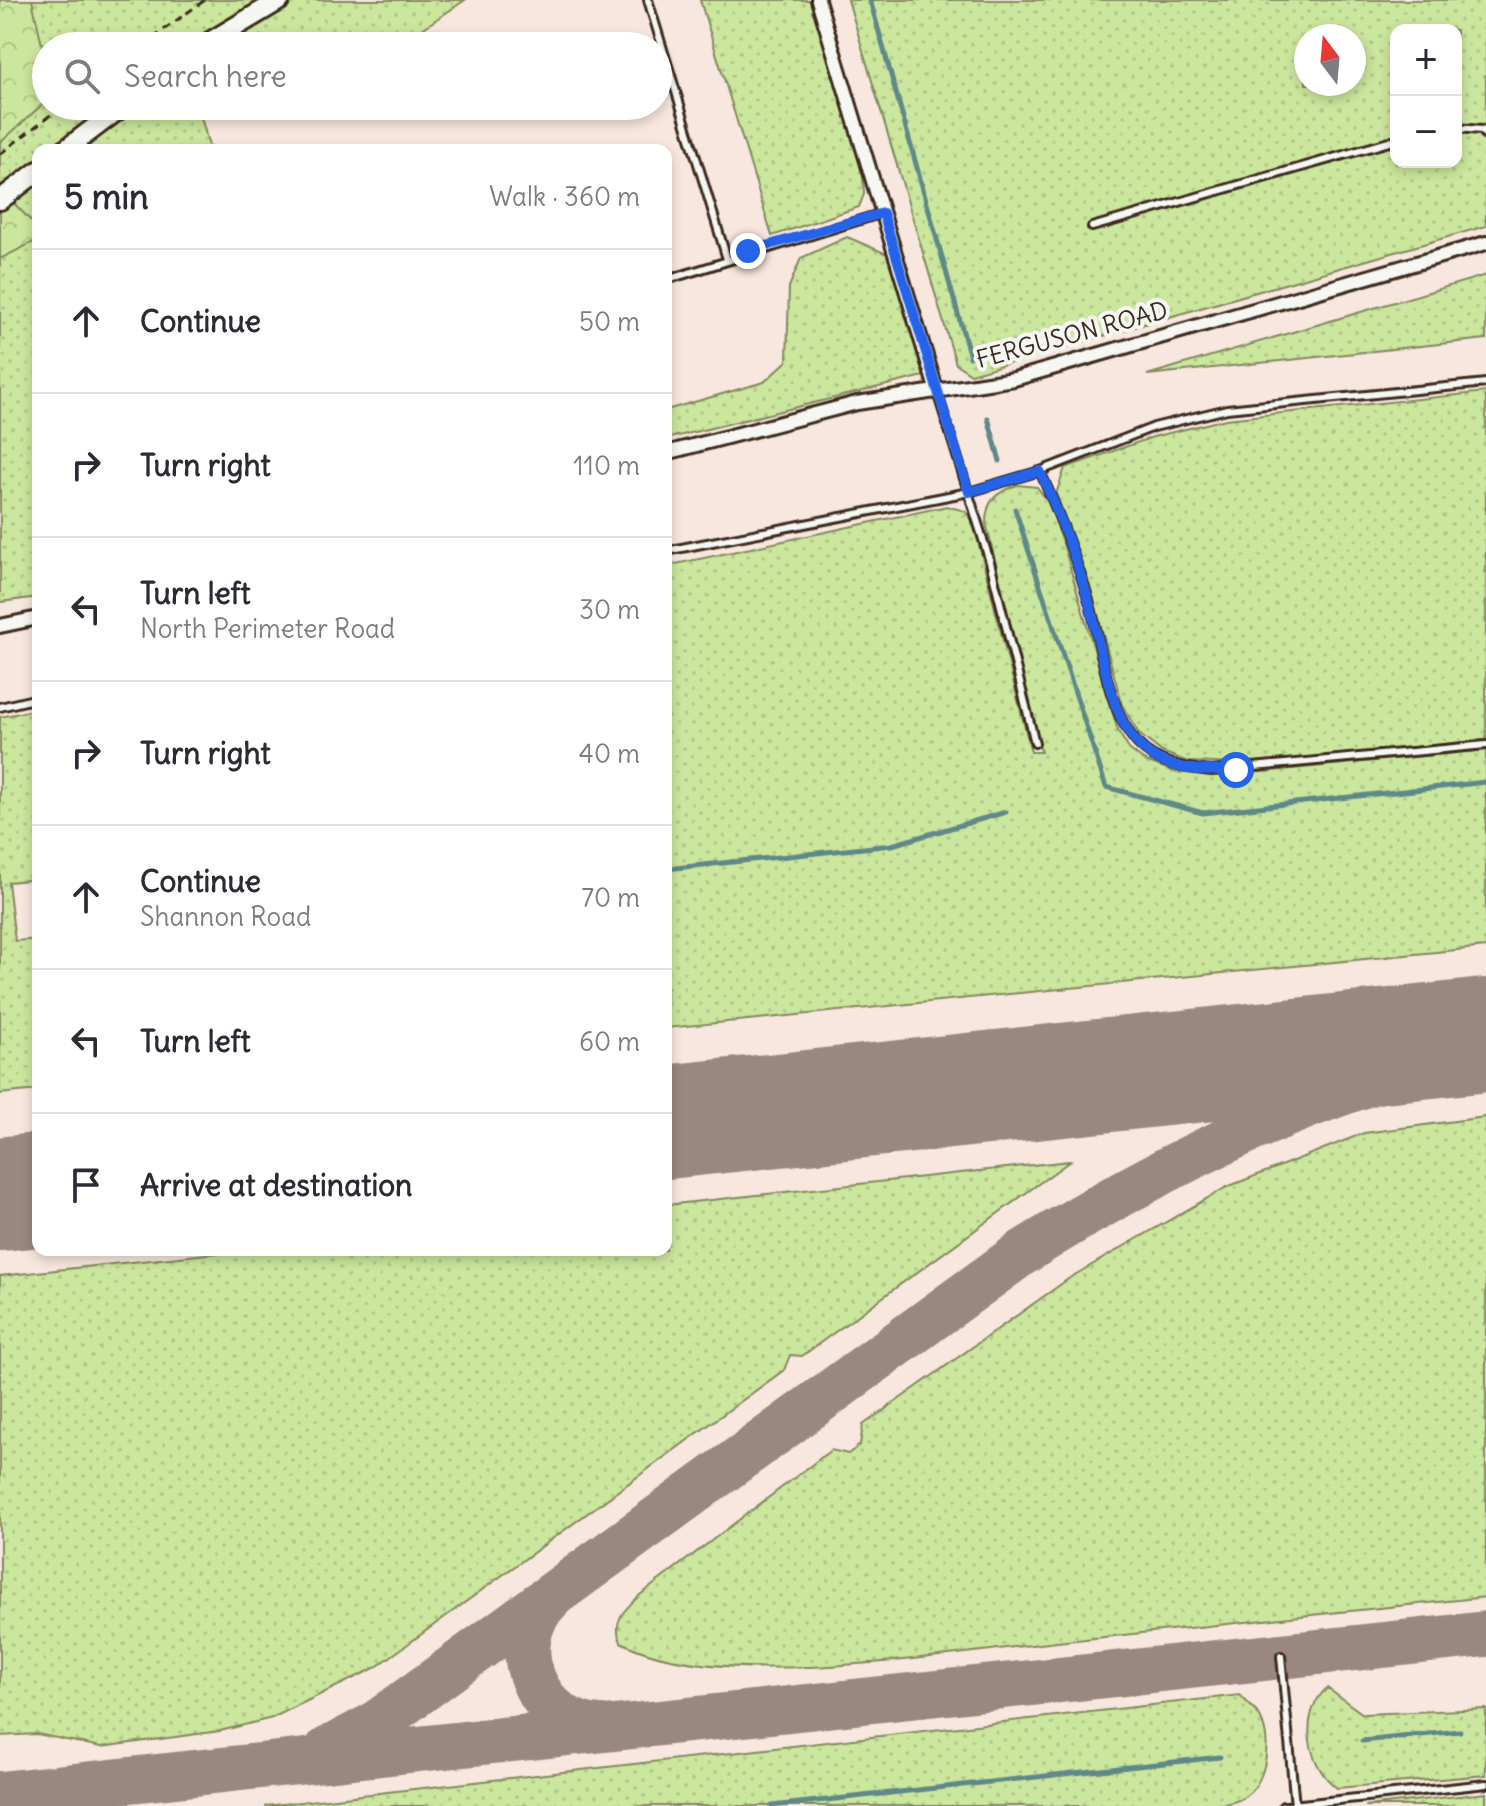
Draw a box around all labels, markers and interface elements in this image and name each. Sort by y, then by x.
north arrow [1294,24,1366,96]
map controls [1390,24,1462,168]
button: + [1390,24,1462,96]
search box [32,32,672,120]
icon: search [60,54,104,98]
text: Search here [124,57,287,95]
button: − [1390,96,1462,168]
text: 5 min [64,175,149,218]
text: Walk · 360 m [489,180,640,213]
route end [730,233,766,269]
street label: FERGUSON ROAD [973,294,1171,374]
icon: ahead [64,299,108,343]
text: Continue [140,302,261,340]
text: 50 m [579,305,640,338]
icon: right [64,443,108,487]
text: Turn right [140,446,271,484]
text: 110 m [573,449,640,482]
text: Turn left [140,574,251,612]
icon: left [64,587,108,631]
text: 30 m [579,593,640,626]
text: North Perimeter Road [140,612,395,645]
icon: right [64,731,108,775]
text: Turn right [140,734,271,772]
text: 40 m [579,737,640,770]
route start [1218,752,1254,788]
text: Continue [140,862,261,900]
icon: ahead [64,875,108,919]
text: 70 m [581,881,640,914]
text: Shannon Road [140,900,311,933]
icon: left [64,1019,108,1063]
text: Turn left [140,1022,251,1060]
text: 60 m [579,1025,640,1058]
icon: arrive [64,1163,108,1207]
text: Arrive at destination [140,1166,412,1204]

